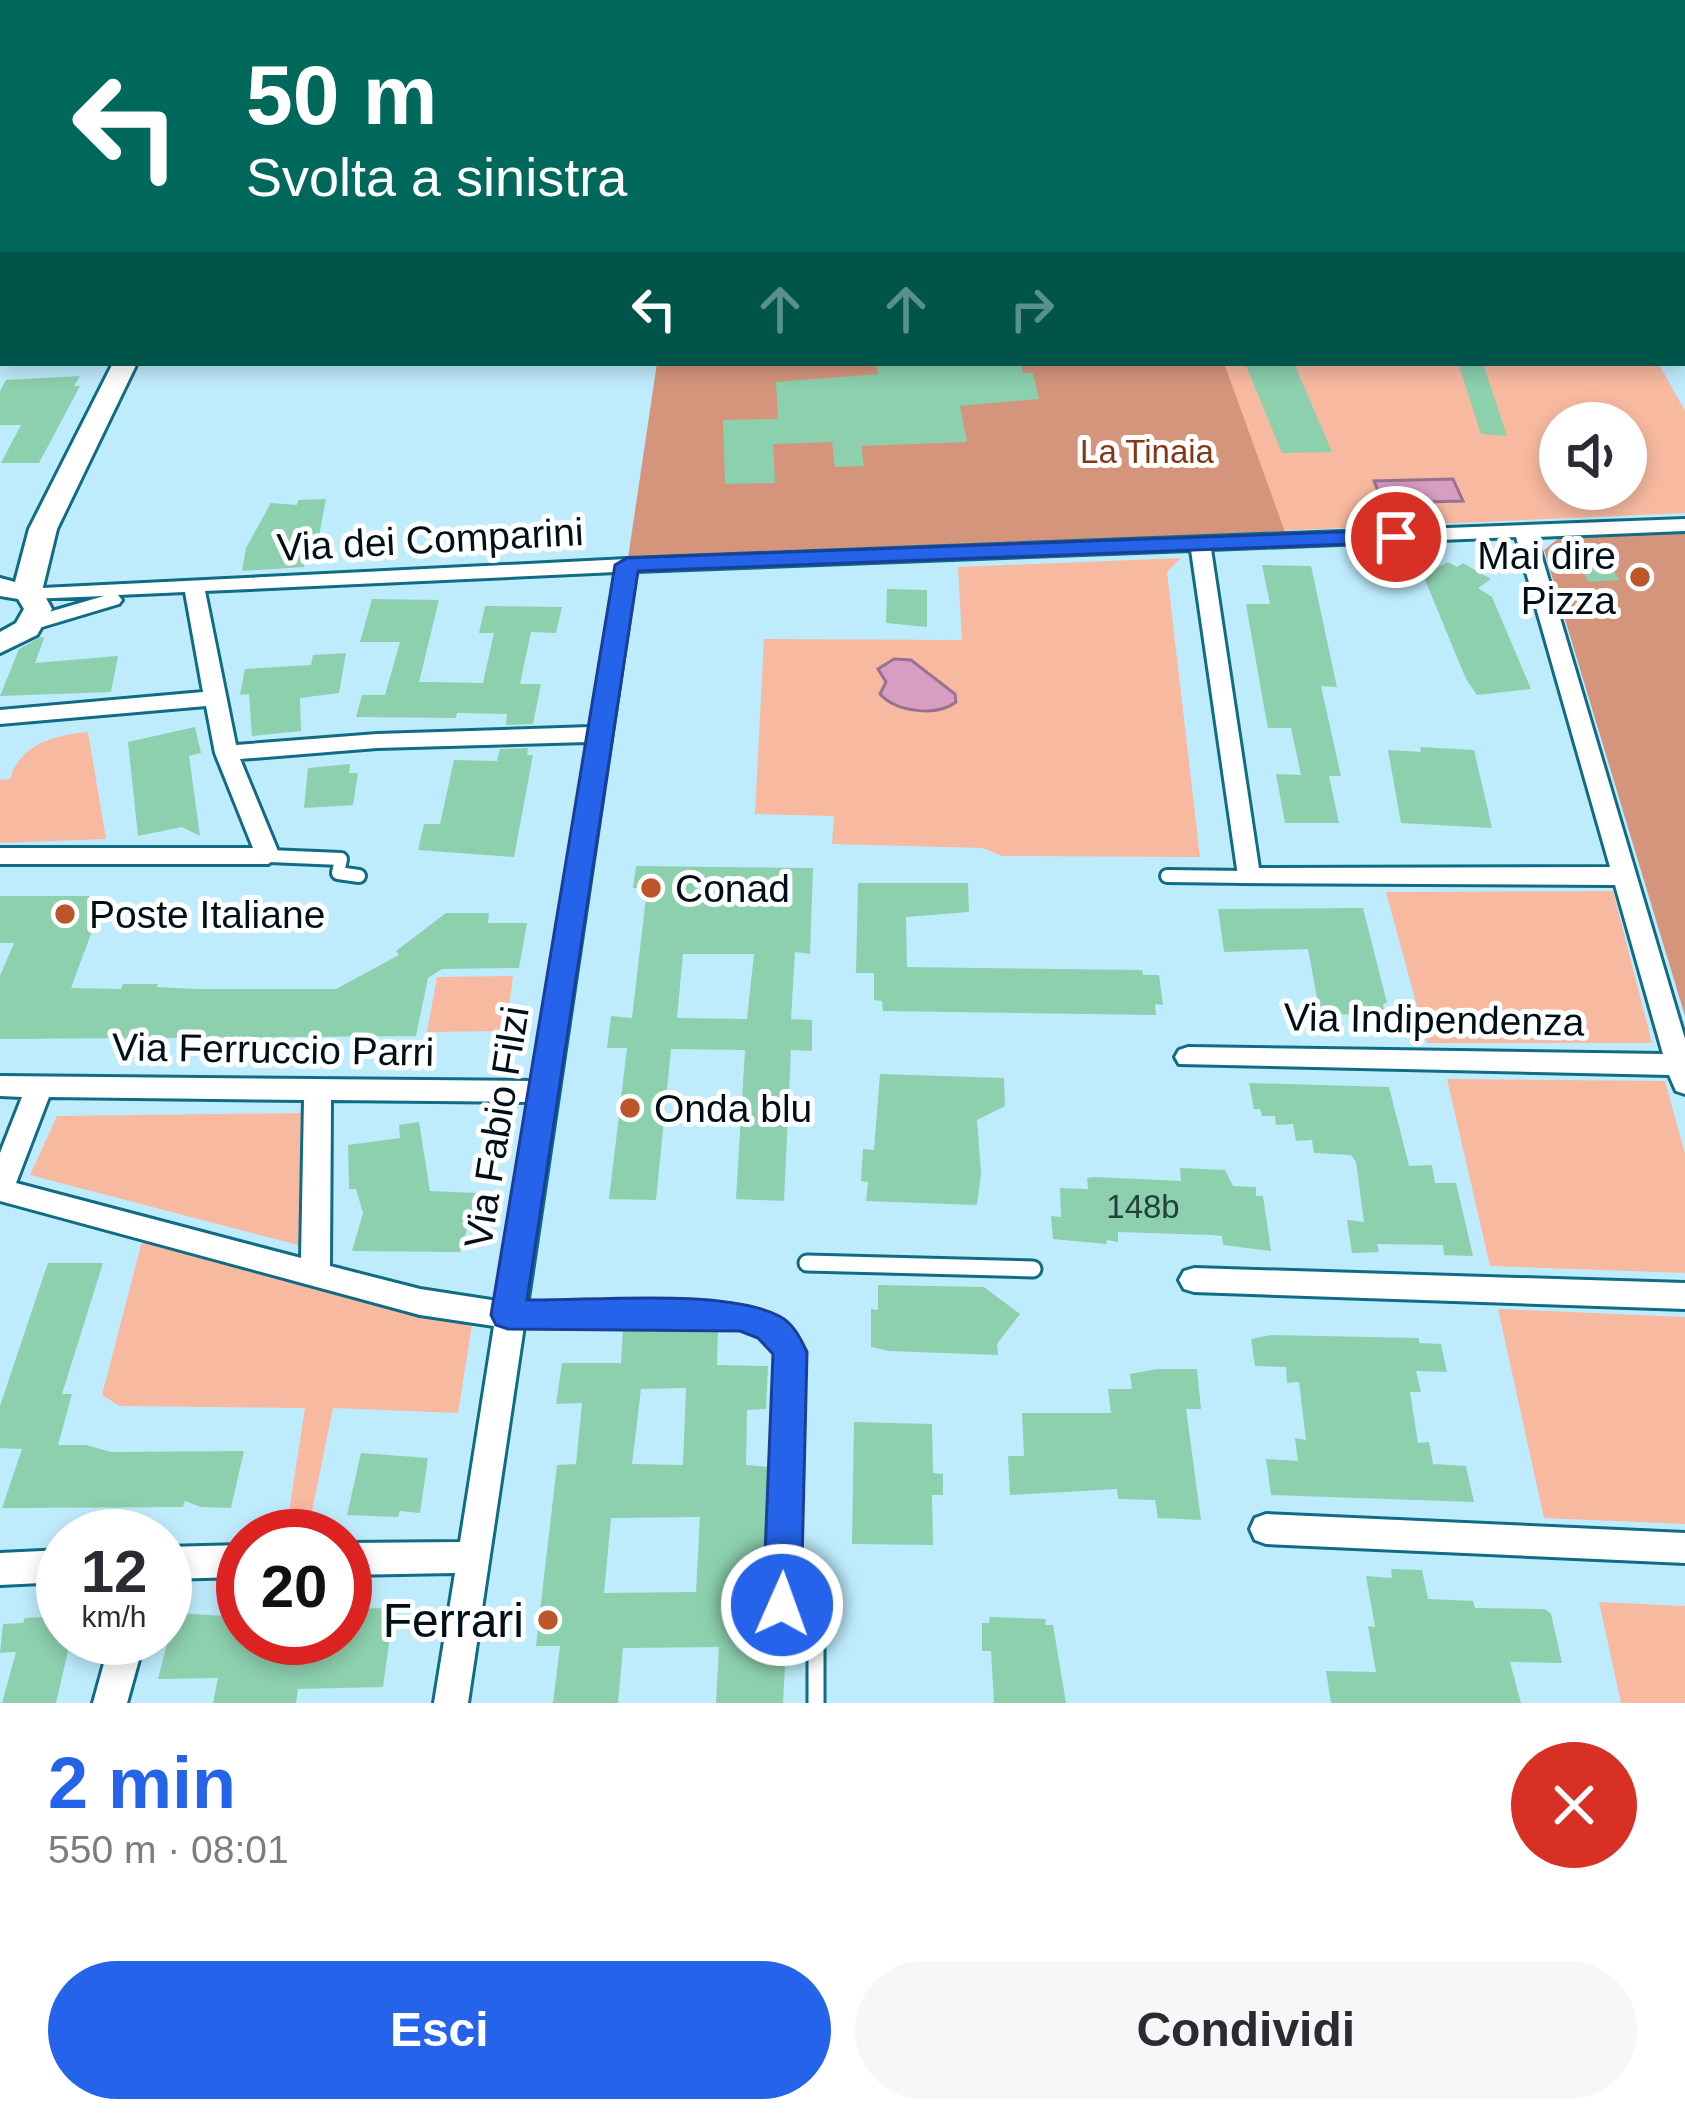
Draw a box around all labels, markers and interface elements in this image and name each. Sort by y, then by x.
icon: left [48,48,204,204]
text: 50 m [246,48,437,142]
text: Svolta a sinistra [246,147,627,207]
icon: left [621,276,687,342]
icon: ahead [747,276,813,342]
icon: ahead [873,276,939,342]
icon: right [999,276,1065,342]
map controls [1539,402,1647,510]
button: sound [1539,402,1647,510]
park label: La Tinaia [1080,433,1215,470]
pin [1345,486,1447,588]
icon: arrive [1363,504,1429,570]
street label: Via dei Comparini [276,510,584,569]
place label: Mai dire Pizza [1477,534,1616,622]
marker: Mai dire Pizza [1627,564,1653,590]
place label: Conad [675,867,790,910]
marker: Conad [638,875,664,901]
place label: Poste Italiane [89,893,325,936]
marker: Poste Italiane [52,901,78,927]
street label: Via Indipendenza [1283,995,1585,1044]
street label: Via Fabio Filzi [456,1003,537,1251]
street label: Via Ferruccio Parri [112,1025,434,1074]
place label: Onda blu [654,1087,812,1130]
marker: Onda blu [617,1095,643,1121]
house number: 148b [1106,1188,1180,1225]
speed limit sign: 20 [216,1509,372,1665]
text: 12 [81,1538,147,1605]
position arrow [719,1542,845,1668]
place label: Ferrari [383,1594,524,1647]
text: km/h [81,1600,147,1633]
marker: Ferrari [535,1607,561,1633]
button: close [1511,1742,1637,1868]
text: 2 min [48,1743,236,1823]
text: 550 m · 08:01 [48,1828,289,1871]
button: Esci [48,1961,831,2099]
button: Condividi [855,1961,1637,2099]

